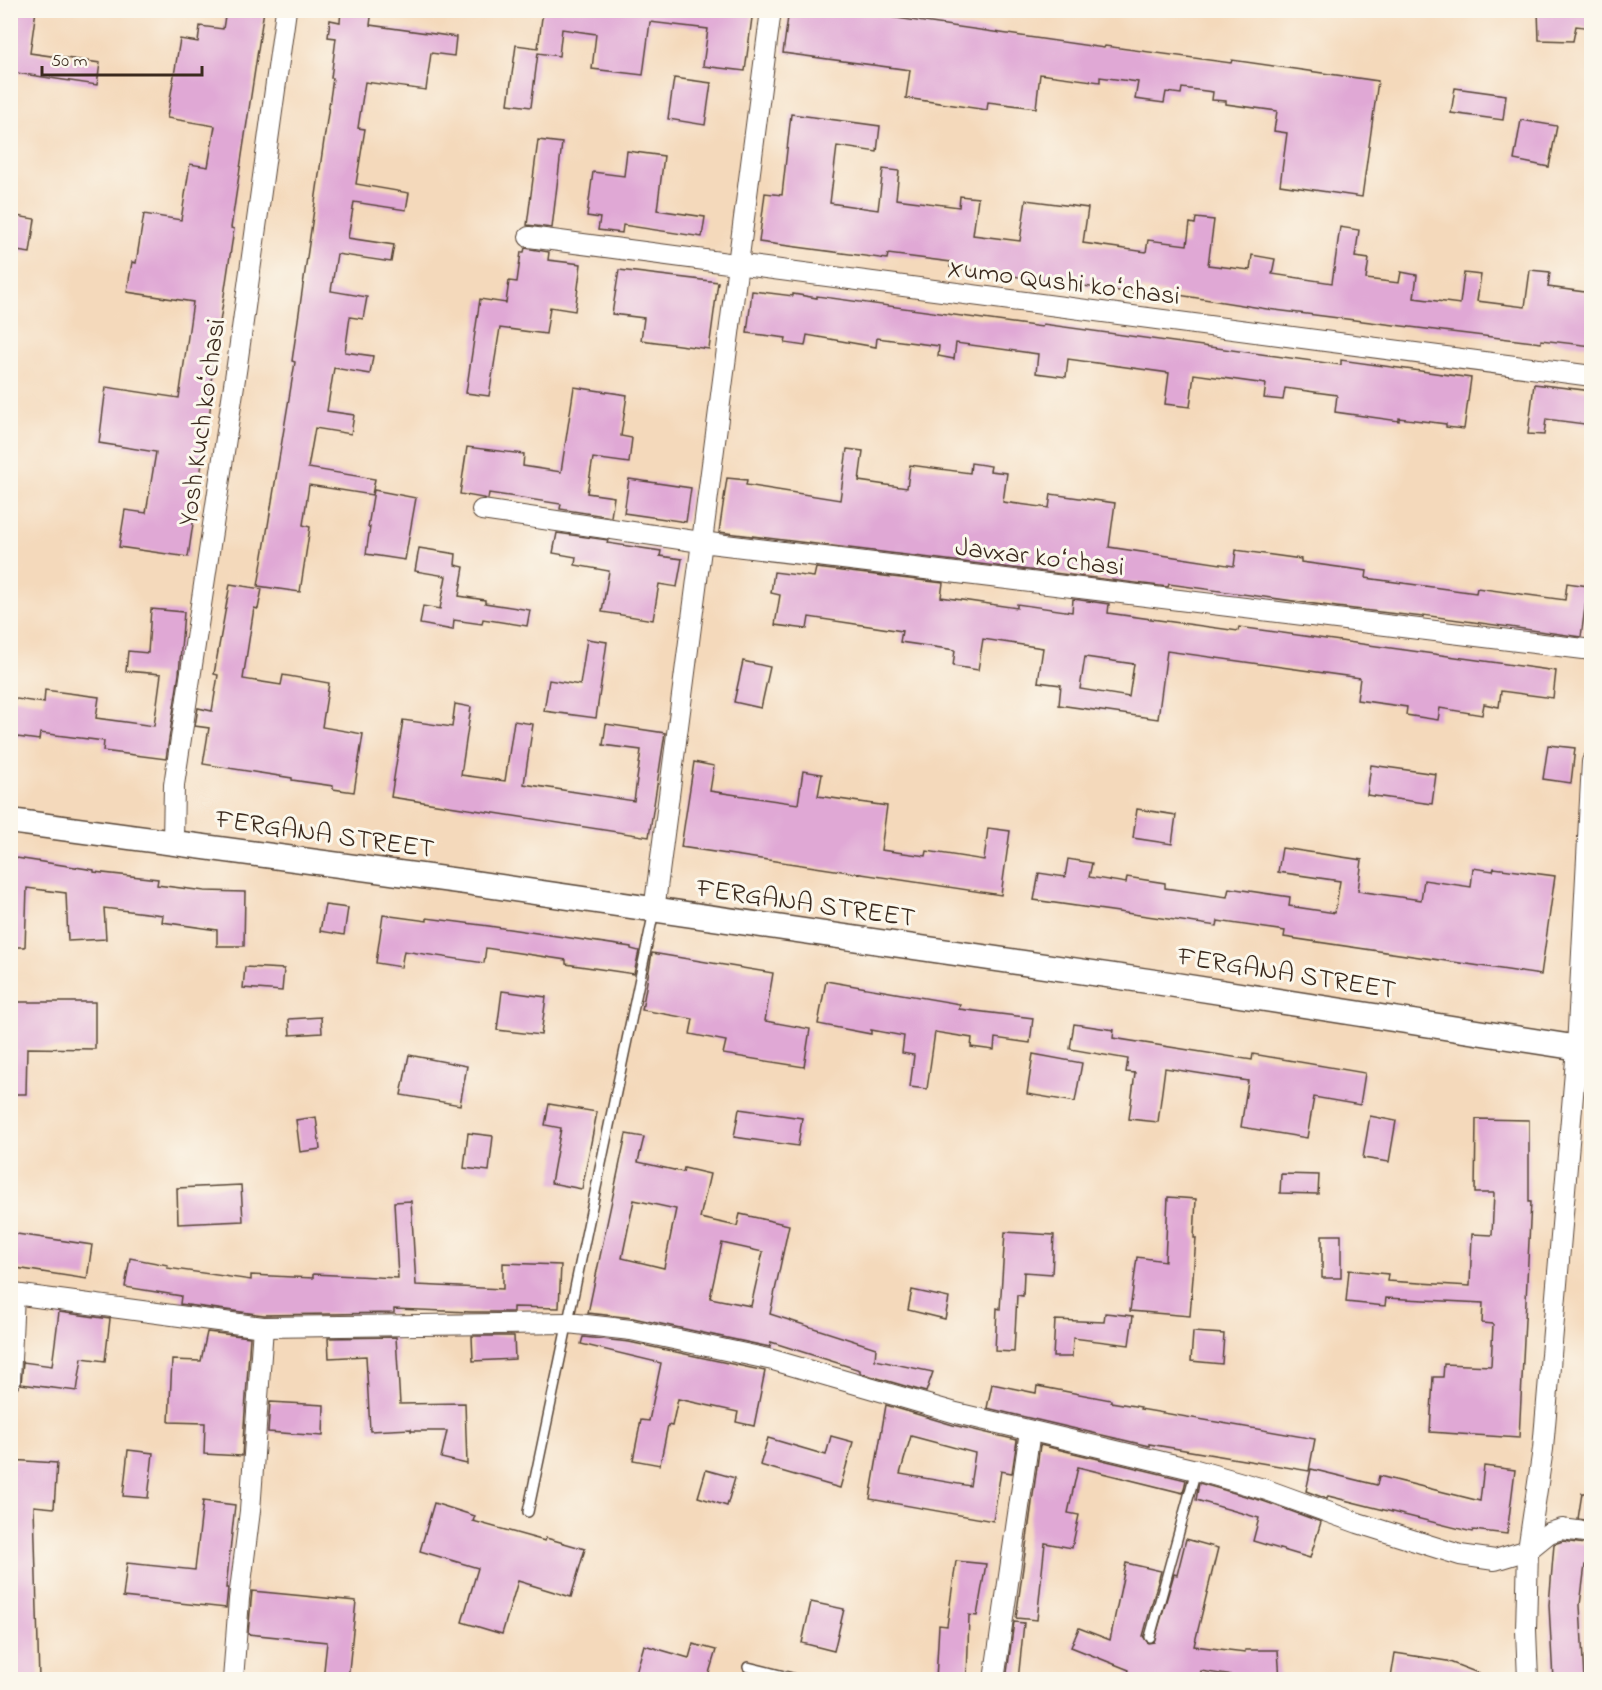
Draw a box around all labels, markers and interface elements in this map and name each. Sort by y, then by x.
scale bar [42,39,202,77]
text: 50 m [51,49,88,75]
street label: Xumo Qushi koʻchasi [945,250,1182,317]
street label: Yosh Kuch koʻchasi [170,316,237,528]
street label: Javxar koʻchasi [953,529,1126,588]
street label: FERGANA STREET [212,801,436,870]
street label: FERGANA STREET [693,870,917,939]
street label: FERGANA STREET [1174,938,1398,1011]

